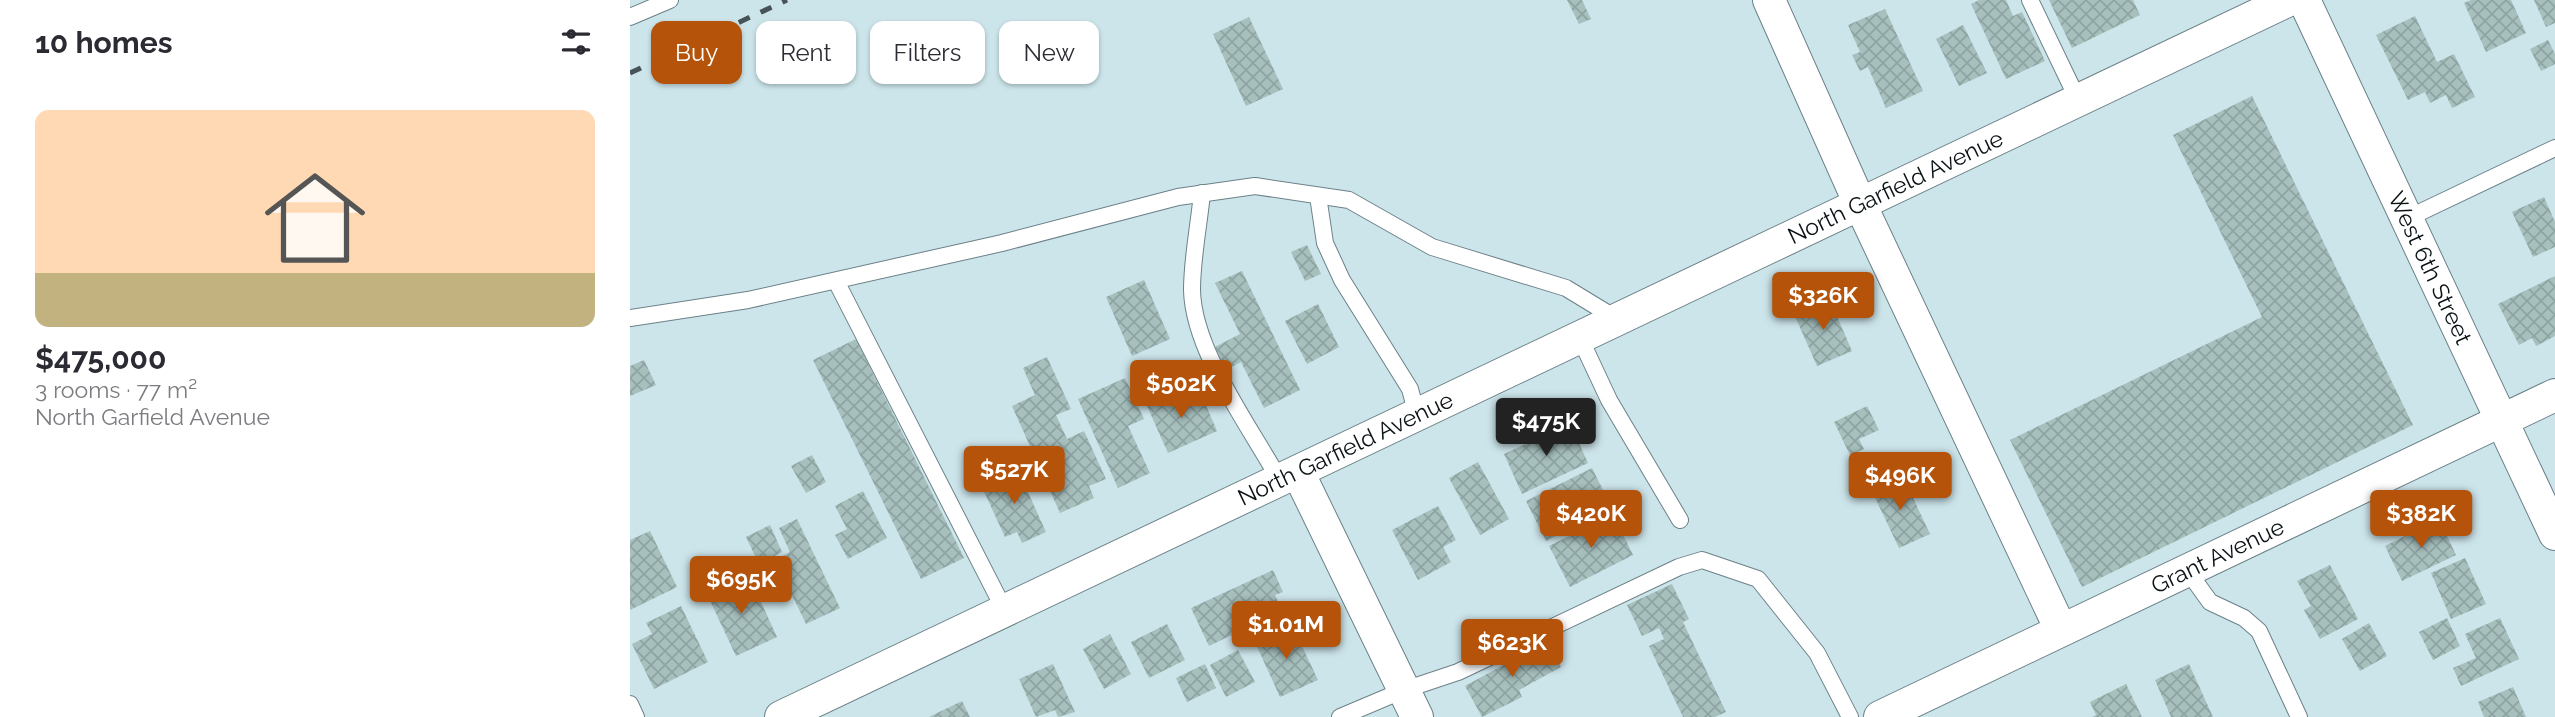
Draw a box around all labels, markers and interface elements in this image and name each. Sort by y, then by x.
chip: Buy [651,21,742,84]
chip: Rent [756,21,856,84]
chip: Filters [870,21,985,84]
chip: New [999,21,1099,84]
icon: filters [557,23,595,61]
text: 10 homes [35,25,172,60]
street label: North Garfield Avenue [1783,124,2007,249]
icon: home [252,155,378,281]
street label: West 6th Street [2383,187,2478,349]
pin: $326K [1774,272,1872,332]
text: $326K [1788,281,1858,308]
text: $475,000 [35,341,166,376]
pin: $502K [1132,360,1230,420]
text: $502K [1146,369,1216,396]
text: 3 rooms · 77 m² [35,376,197,403]
street label: North Garfield Avenue [1233,386,1457,511]
pin: $475K [1497,398,1595,458]
text: North Garfield Avenue [35,403,270,430]
text: $475K [1512,407,1580,434]
pin: $527K [965,447,1063,506]
pin: $496K [1851,452,1949,512]
text: $527K [980,455,1048,482]
text: $496K [1865,461,1935,488]
pin: $420K [1542,490,1640,550]
pin: $382K [2372,490,2470,550]
text: $420K [1556,499,1626,526]
text: $382K [2386,499,2456,526]
street label: Grant Avenue [2147,512,2288,599]
pin: $695K [692,556,790,616]
text: $695K [706,565,776,592]
pin: $1.01M [1229,602,1343,661]
text: $1.01M [1248,610,1324,637]
pin: $623K [1463,620,1561,679]
text: $623K [1477,628,1547,655]

